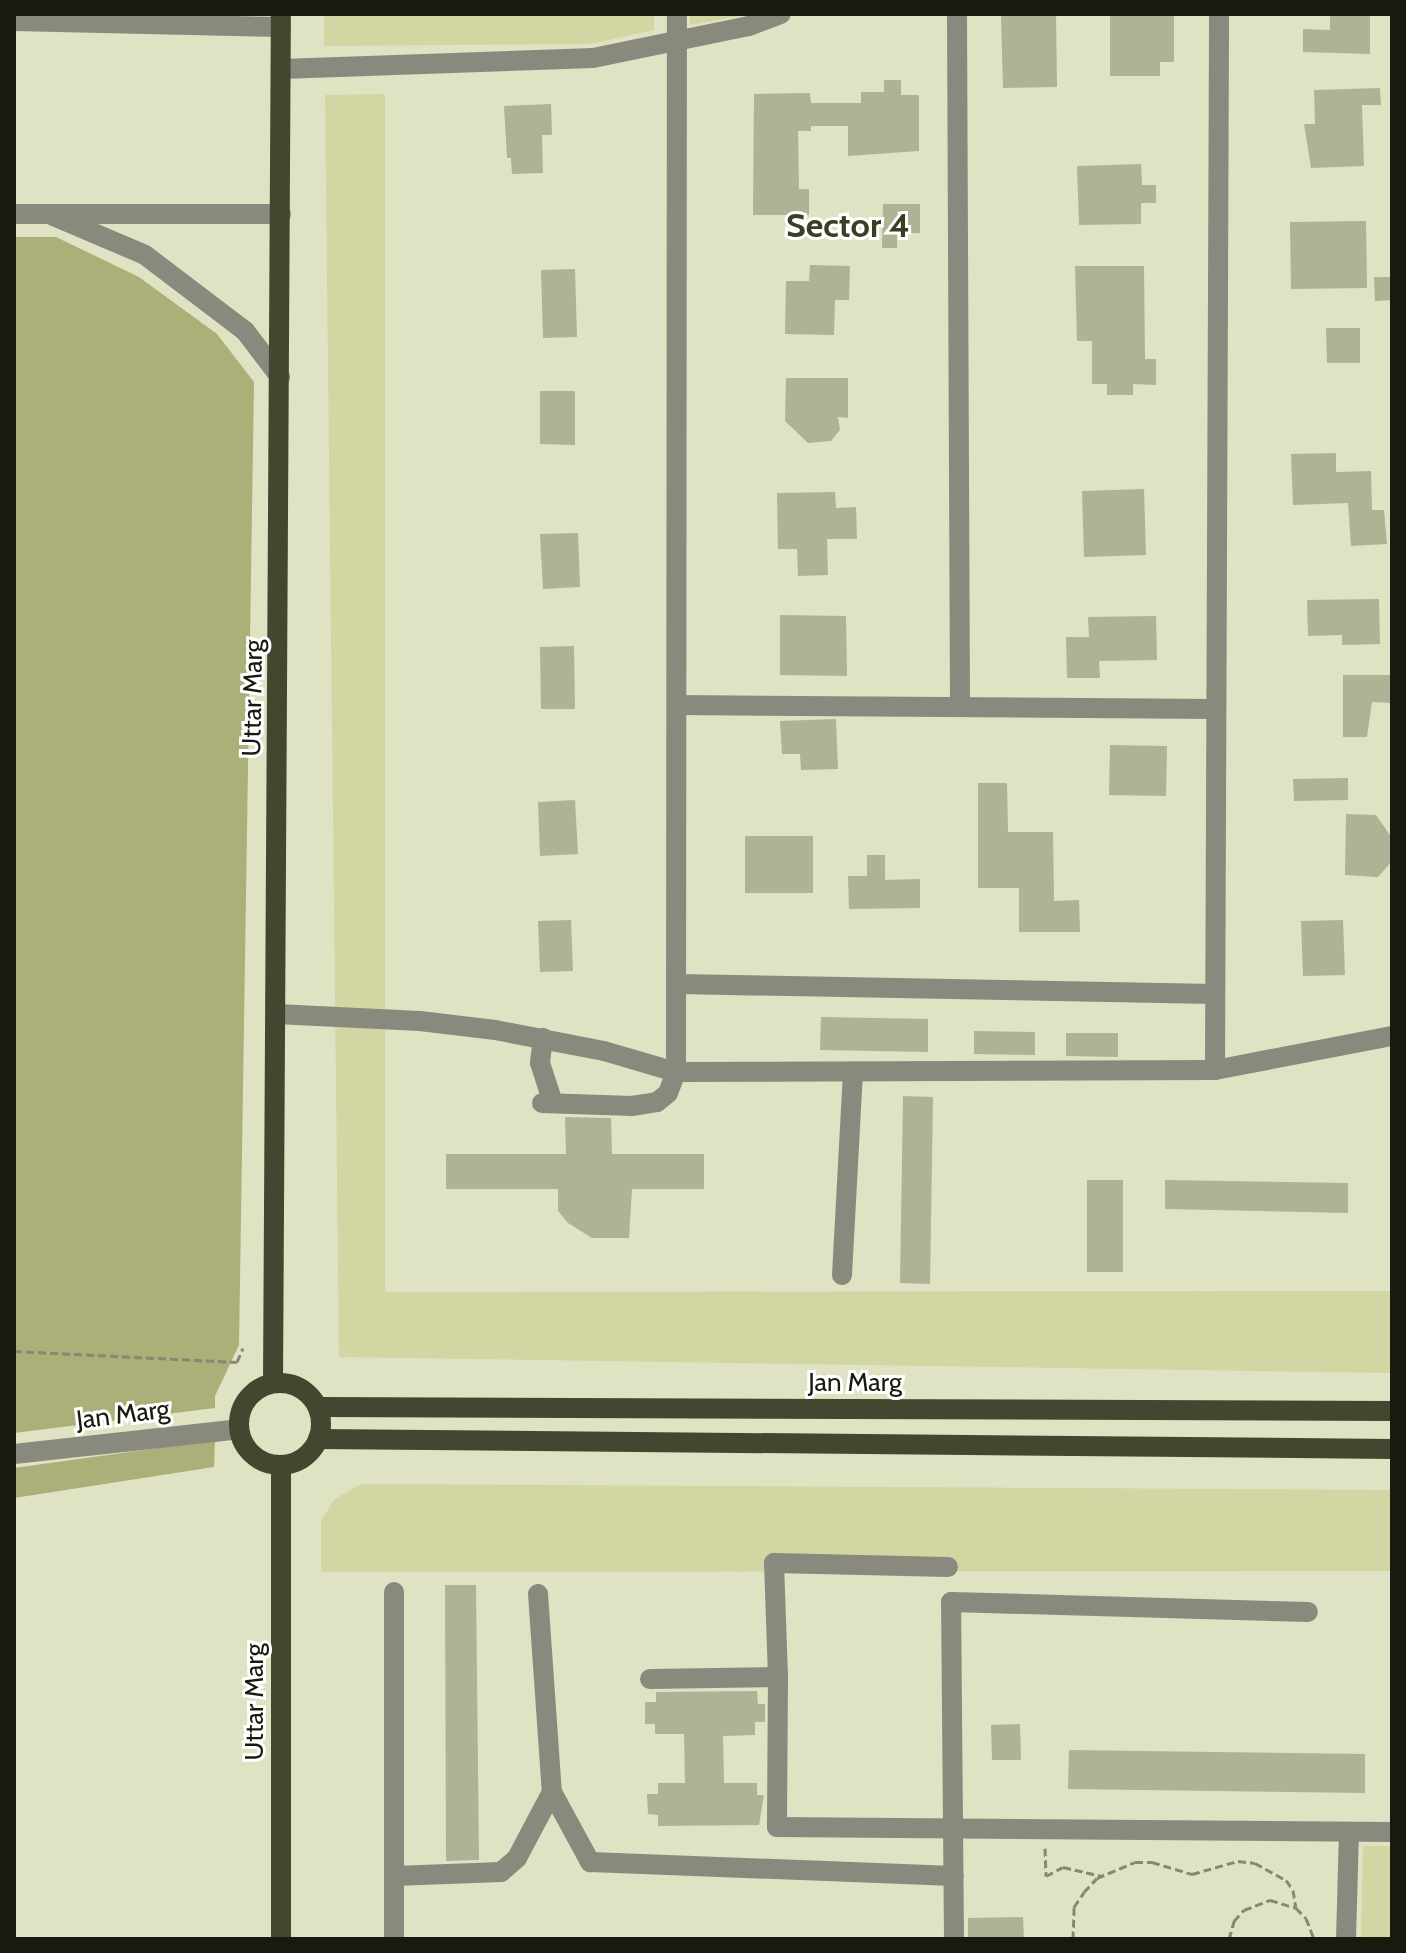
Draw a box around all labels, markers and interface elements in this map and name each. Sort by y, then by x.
district label: Sector 4 [786,206,910,246]
street label: Uttar Marg [236,639,270,757]
street label: Jan Marg [808,1367,902,1399]
street label: Jan Marg [75,1394,171,1436]
street label: Uttar Marg [239,1643,271,1761]

